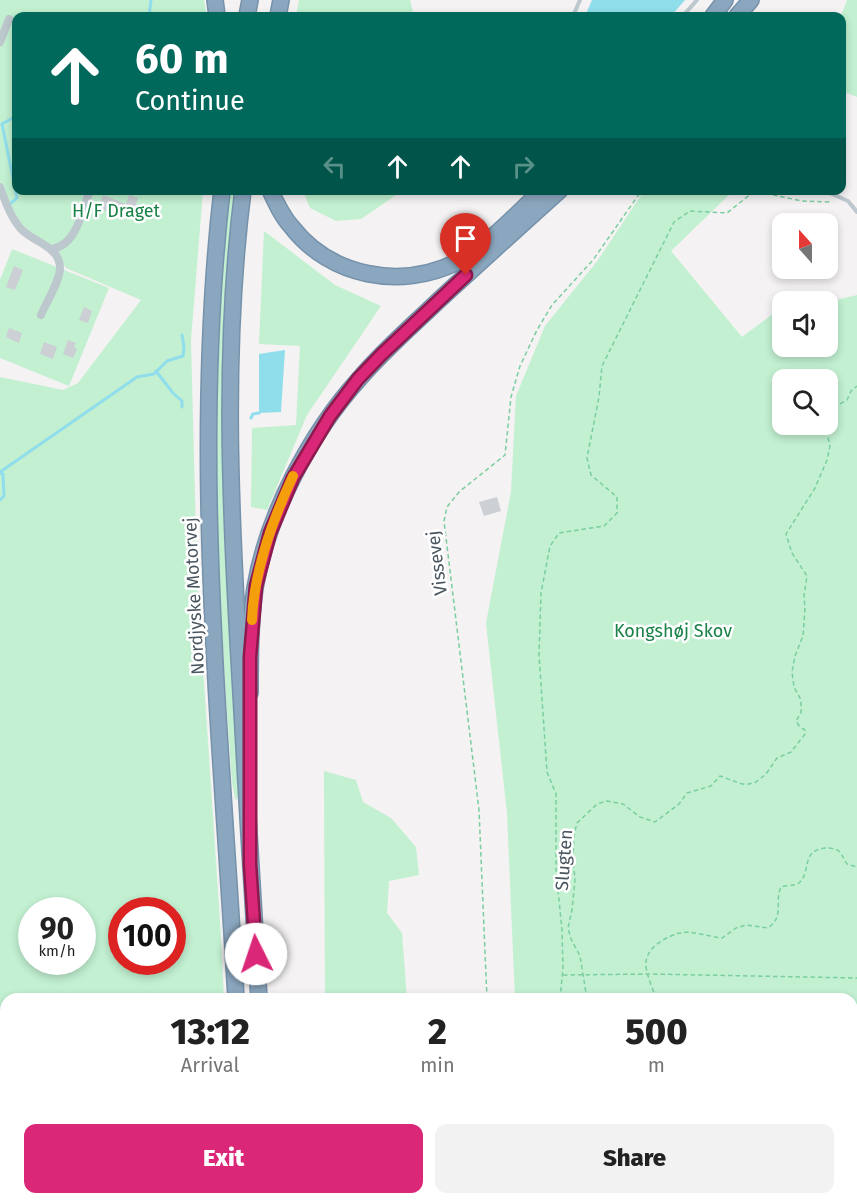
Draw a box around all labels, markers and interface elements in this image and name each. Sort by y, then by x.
text: 60 m [135,34,229,84]
icon: ahead [36,36,114,114]
text: Continue [135,85,245,117]
icon: left [318,150,351,183]
icon: ahead [381,150,414,183]
icon: ahead [444,150,477,183]
icon: right [507,150,540,183]
park label: H/F Draget [72,200,161,222]
pin [440,213,491,275]
north arrow [772,213,838,279]
map controls [772,213,838,435]
icon: arrive [449,222,482,255]
button: sound [772,291,838,357]
button: search [772,369,838,435]
street label: Nordjyske Motorvej [179,517,209,675]
street label: Vissevej [422,529,452,597]
park label: Kongshøj Skov [614,620,732,642]
street label: Slugten [551,829,577,891]
speed limit sign: 100 [108,897,186,975]
text: 90 [40,911,74,947]
position arrow [224,922,288,986]
text: km/h [38,942,76,960]
text: 13:12 [170,1010,250,1054]
text: 2 [428,1010,447,1054]
text: 500 [625,1010,688,1054]
text: Arrival [181,1053,239,1077]
text: min [420,1053,455,1077]
text: m [648,1053,665,1077]
button: Exit [24,1124,423,1193]
button: Share [435,1124,834,1193]

